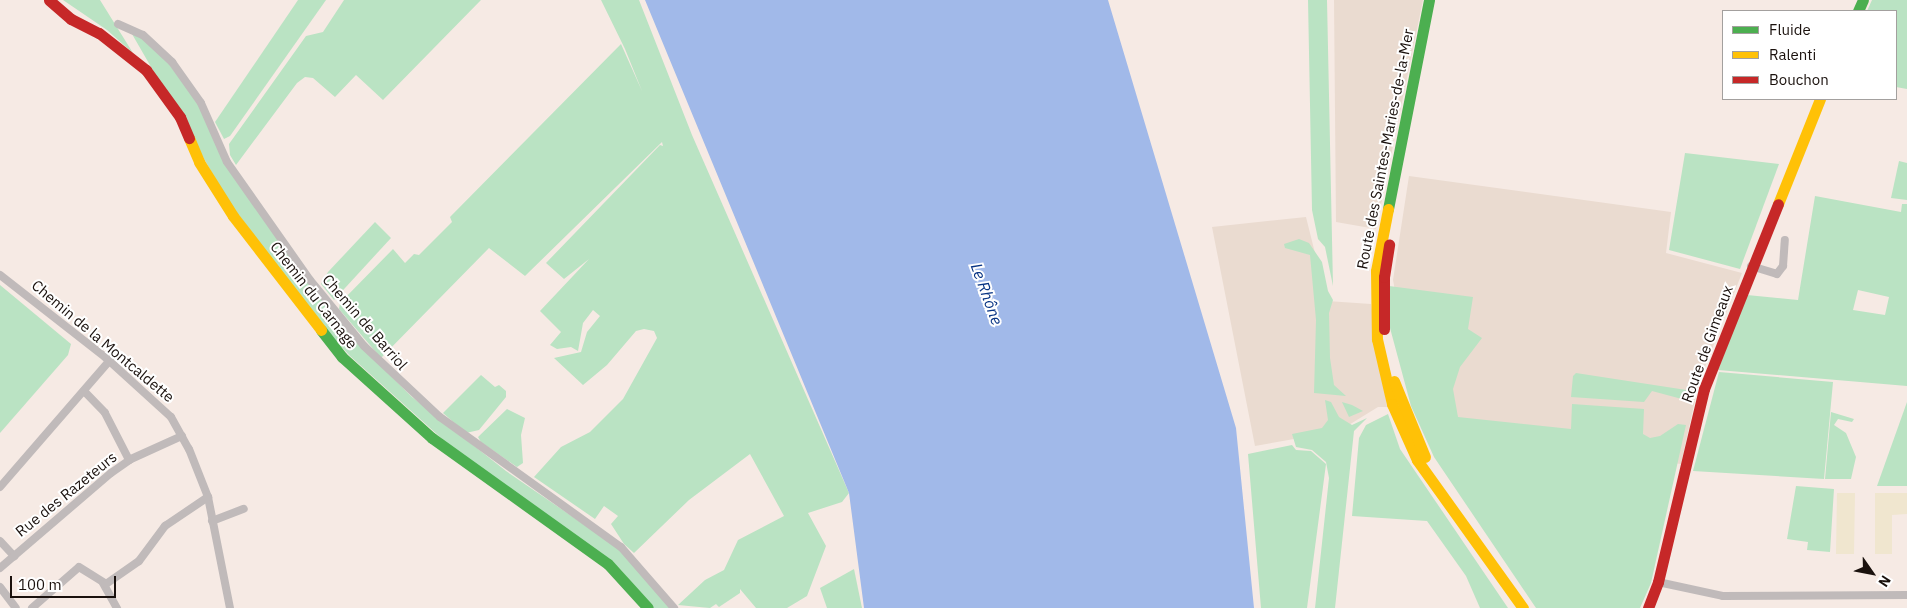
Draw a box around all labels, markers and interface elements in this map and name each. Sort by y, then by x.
legend [1722,10,1897,100]
text: Fluide [1769,20,1811,39]
street label: Route des Saintes-Maries-de-la-Mer [1353,27,1417,271]
text: Ralenti [1769,45,1816,64]
text: Bouchon [1769,70,1829,89]
street label: Chemin du Carnage [267,238,361,352]
water label: Le Rhône [967,260,1007,328]
street label: Chemin de Barriol [319,271,411,373]
street label: Chemin de la Montcaldette [28,276,178,406]
street label: Route de Gimeaux [1677,283,1737,405]
street label: Rue des Razeteurs [12,448,120,540]
north arrow [1847,548,1897,598]
scale bar [12,566,119,598]
text: N [1874,572,1895,590]
text: 100 m [18,575,62,594]

